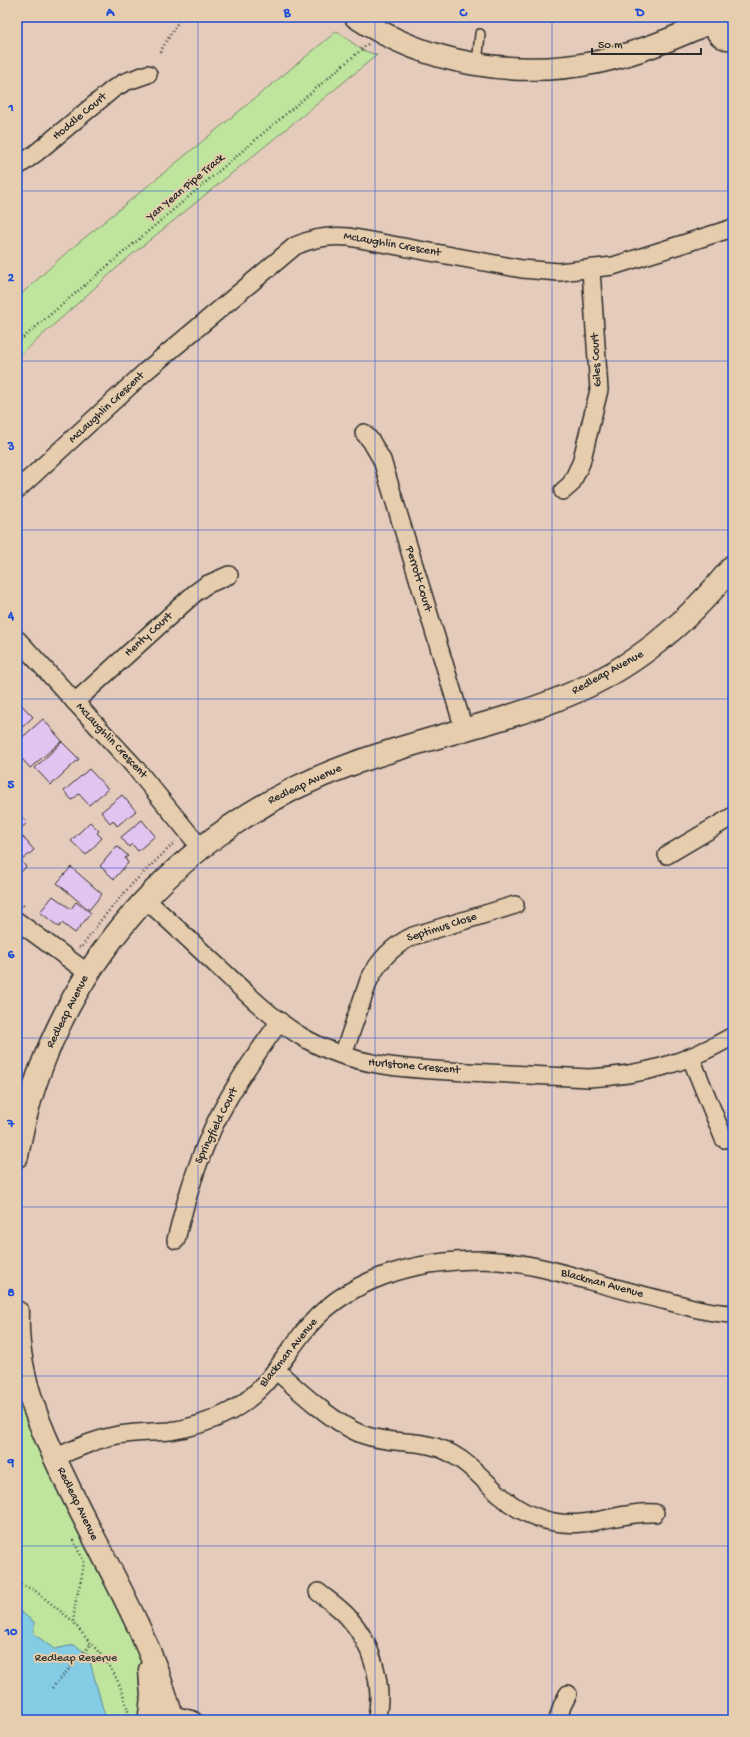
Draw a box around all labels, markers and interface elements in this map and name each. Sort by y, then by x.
text: A [105,6,115,21]
text: B [283,6,292,21]
text: C [458,6,468,21]
text: D [635,6,645,21]
scale bar [592,30,701,56]
text: 50 m [598,39,623,53]
street label: Hoddle Court [50,90,111,144]
text: 1 [7,101,14,116]
street label: Yan Yean Pipe Track [144,150,229,225]
street label: McLaughlin Crescent [342,230,443,261]
text: 2 [8,271,15,286]
street label: Giles Court [589,332,605,387]
street label: McLaughlin Crescent [66,369,149,447]
text: 3 [7,440,15,455]
street label: Perrott Court [401,544,435,614]
text: 4 [7,609,15,624]
street label: Henty Court [122,609,177,660]
street label: Redleap Avenue [570,647,647,698]
street label: McLaughlin Crescent [72,700,150,783]
street label: Redleap Avenue [266,761,345,808]
text: 5 [8,778,15,793]
street label: Septimus Close [405,910,479,946]
text: 6 [8,948,15,963]
street label: Redleap Avenue [44,973,93,1051]
street label: Hurlstone Crescent [368,1056,461,1078]
street label: Springfield Court [192,1084,242,1167]
text: 7 [7,1117,16,1132]
street label: Blackman Avenue [558,1266,645,1302]
text: 8 [7,1286,15,1301]
street label: Blackman Avenue [256,1315,322,1391]
text: 9 [7,1456,15,1471]
street label: Redleap Avenue [53,1465,101,1544]
text: 10 [4,1625,18,1640]
park label: Redleap Reserve [35,1652,118,1666]

